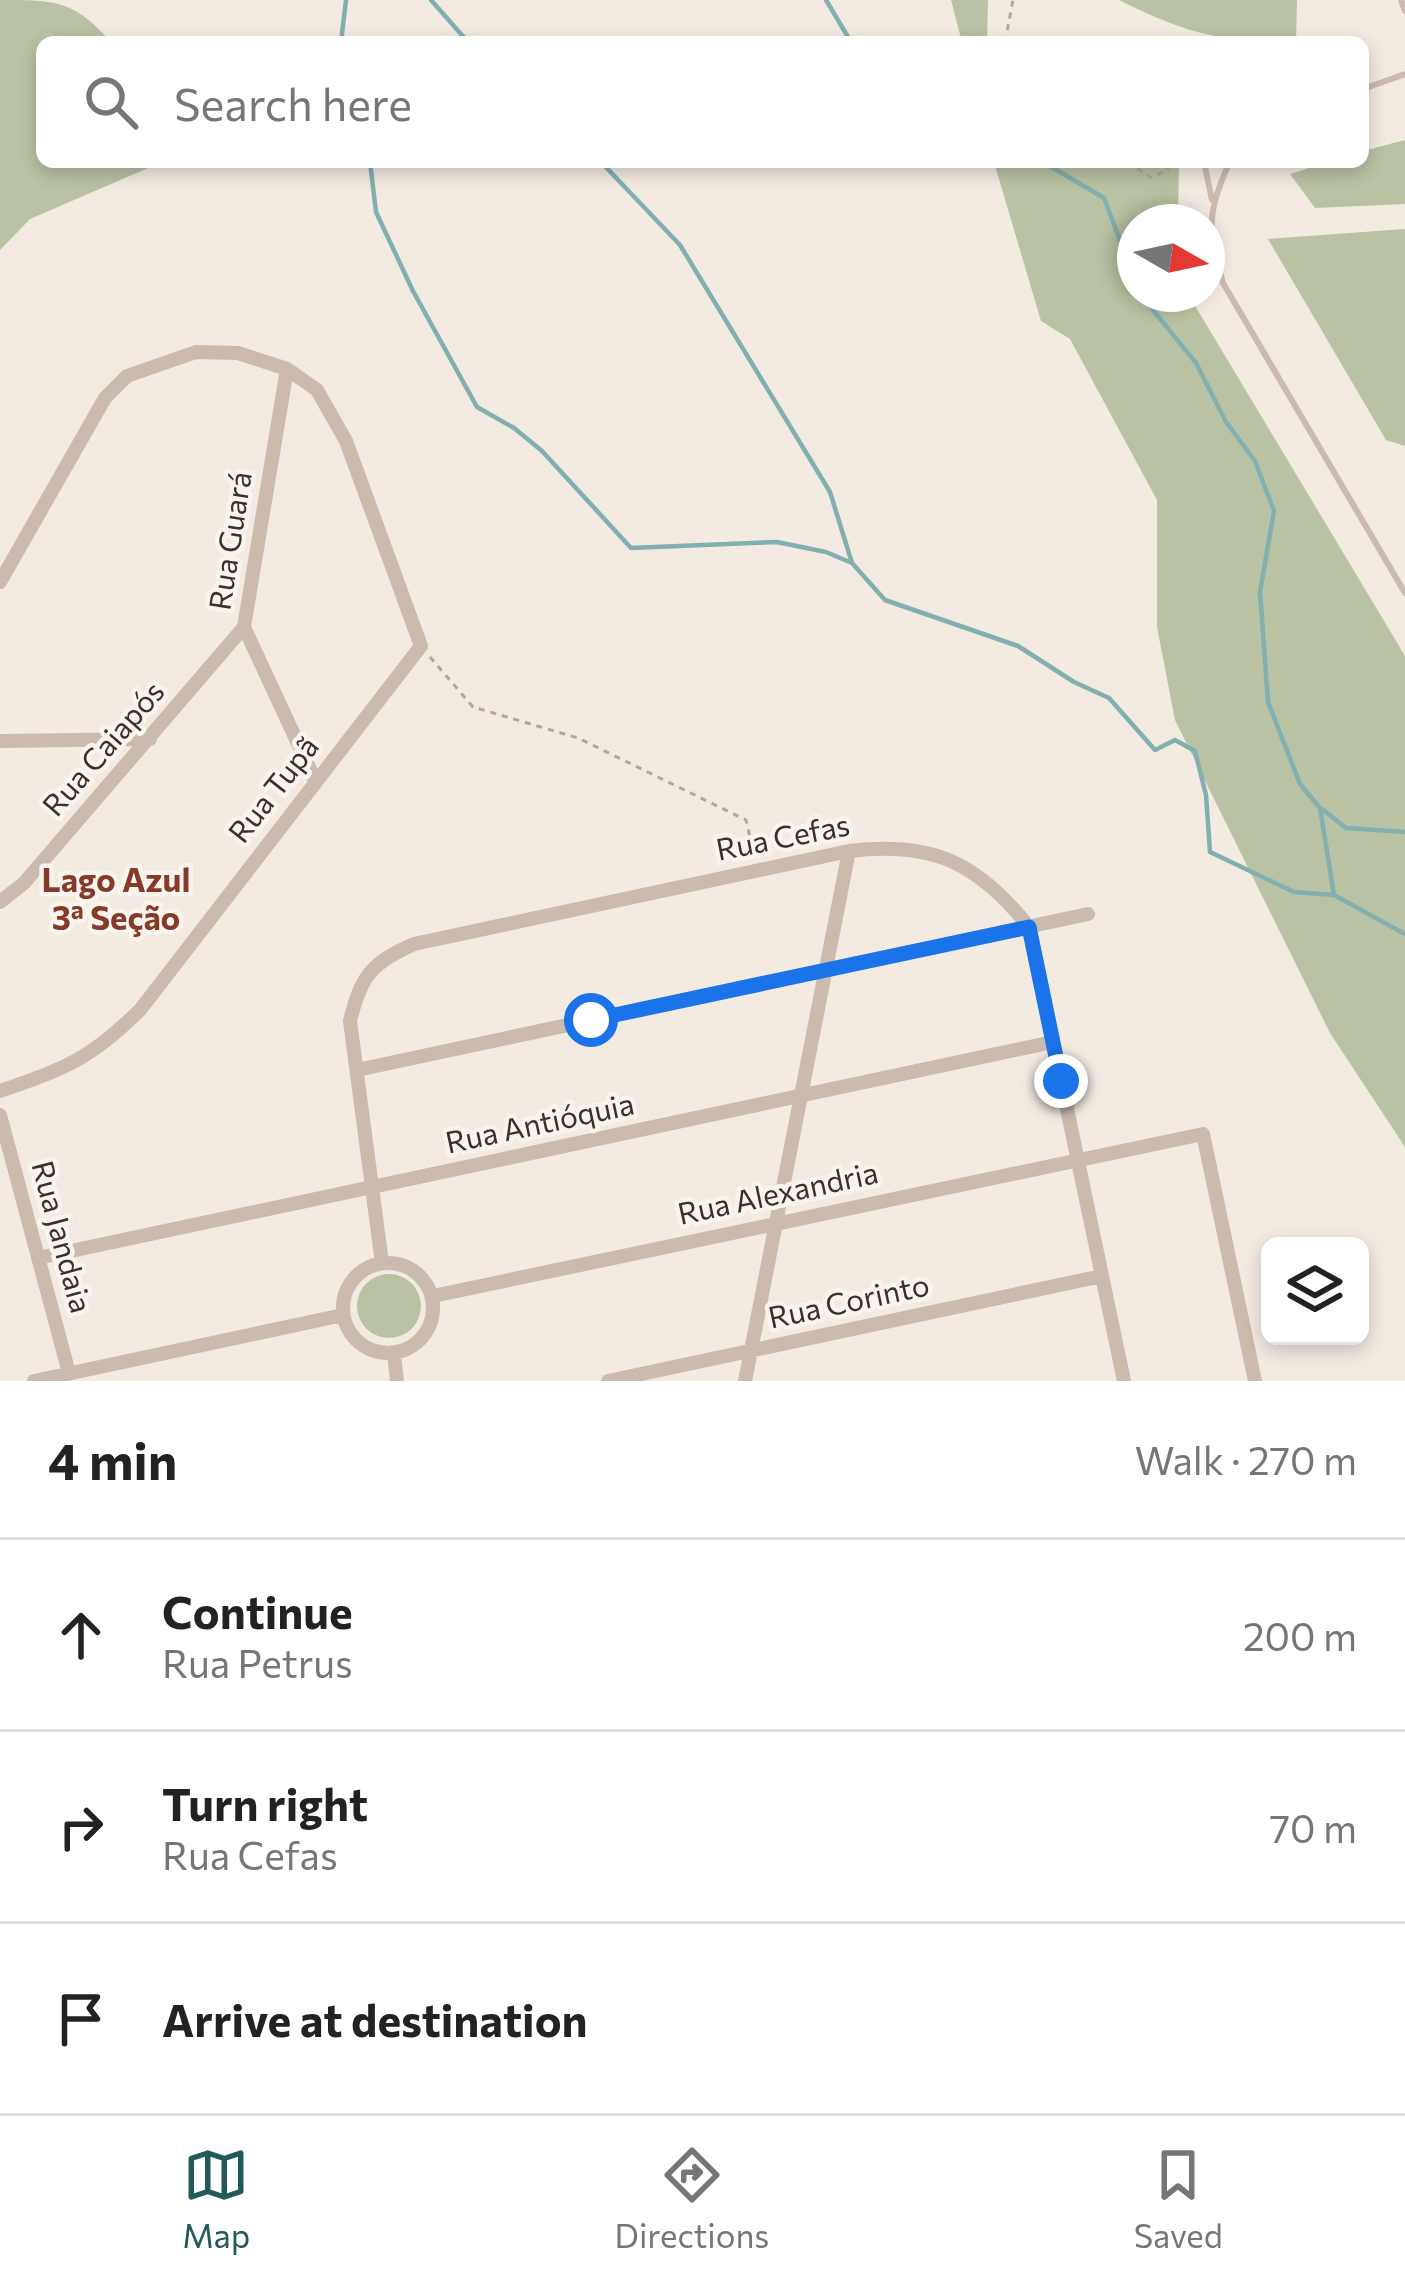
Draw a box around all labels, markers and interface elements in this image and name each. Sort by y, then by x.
search box [36,36,1369,168]
icon: search [78,69,144,135]
text: Search here [174,75,412,130]
north arrow [1117,204,1225,312]
street label: Rua Guará [199,469,258,613]
street label: Rua Caiapós [33,672,171,822]
street label: Rua Tupã [219,728,325,849]
street label: Rua Cefas [713,804,852,867]
district label: Lago Azul 3ª Seção [42,858,190,937]
route start [564,993,618,1047]
route end [1034,1054,1088,1108]
street label: Rua Antióquia [442,1084,637,1160]
street label: Rua Alexandria [674,1152,881,1231]
street label: Rua Jandaia [25,1156,101,1317]
map controls [1261,1237,1369,1345]
button: layers [1261,1237,1369,1345]
street label: Rua Corinto [765,1264,932,1335]
text: 4 min [48,1428,177,1491]
text: Walk · 270 m [1135,1435,1357,1483]
text: Continue [162,1583,353,1638]
icon: ahead [48,1602,114,1668]
text: 200 m [1243,1611,1357,1659]
text: Rua Petrus [162,1638,353,1686]
text: Turn right [162,1775,368,1830]
icon: right [48,1794,114,1860]
text: 70 m [1270,1803,1357,1851]
text: Rua Cefas [162,1830,338,1878]
icon: arrive [48,1986,114,2052]
text: Arrive at destination [162,1991,588,2046]
tab: Map [182,2142,250,2255]
tab: Directions [615,2142,769,2255]
tab: Saved [1134,2142,1223,2255]

